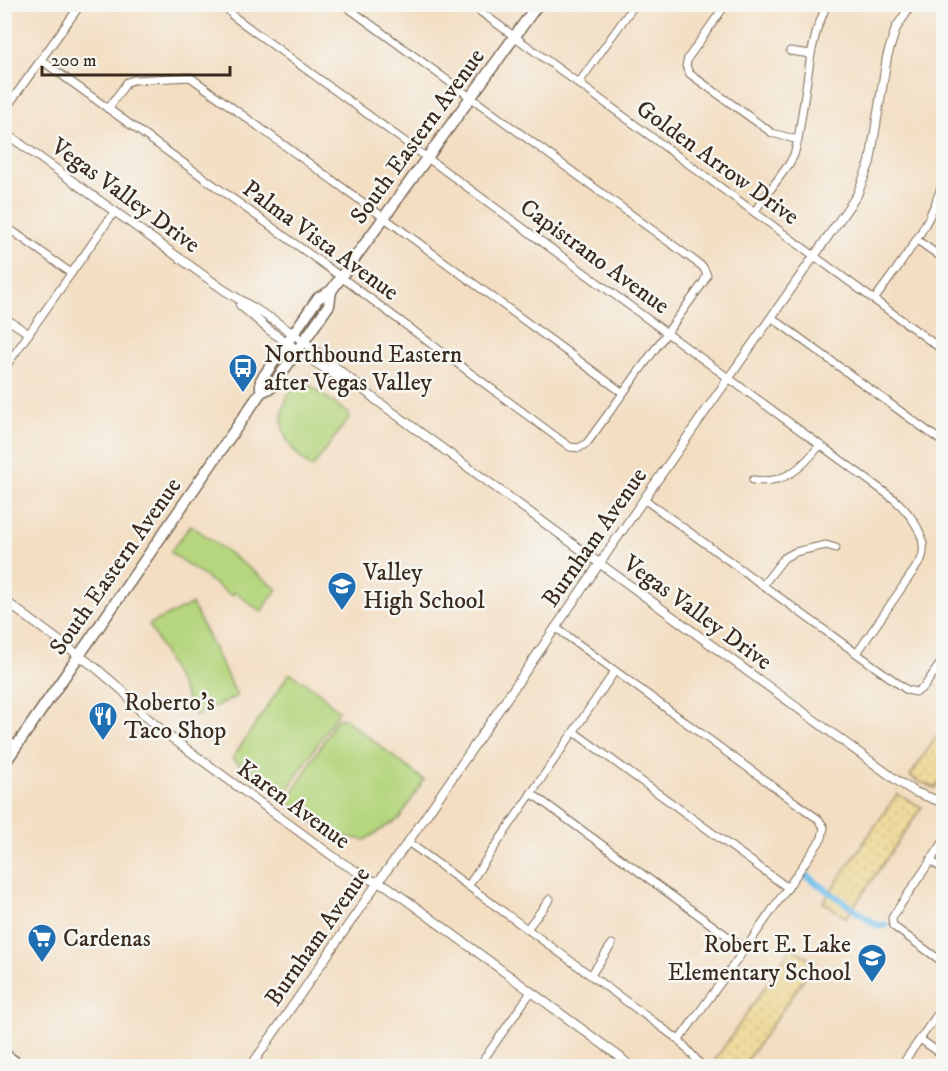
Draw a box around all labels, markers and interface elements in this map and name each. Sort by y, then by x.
scale bar [42,39,230,77]
street label: South Eastern Avenue [344,43,492,230]
text: 200 m [51,50,97,72]
street label: Golden Arrow Drive [630,94,805,232]
street label: Vegas Valley Drive [44,131,206,260]
street label: Palma Vista Avenue [236,174,405,308]
street label: Capistrano Avenue [514,192,675,321]
place label: Northbound Eastern after Vegas Valley [264,340,463,398]
bus stop icon: Northbound Eastern after Vegas Valley [227,352,259,394]
street label: Burnham Avenue [536,462,654,613]
street label: South Eastern Avenue [43,472,188,661]
street label: Vegas Valley Drive [616,548,778,677]
place label: Valley High School [362,558,485,616]
school or university icon: Valley High School [326,570,358,612]
place label: Roberto's Taco Shop [124,688,226,746]
restaurant icon: Roberto's Taco Shop [87,700,119,742]
street label: Karen Avenue [231,754,356,856]
street label: Burnham Avenue [259,861,377,1012]
supermarket icon: Cardenas [26,922,58,964]
place label: Cardenas [63,924,151,954]
place label: Robert E. Lake Elementary School [667,930,852,988]
school or university icon: Robert E. Lake Elementary School [856,942,888,984]

